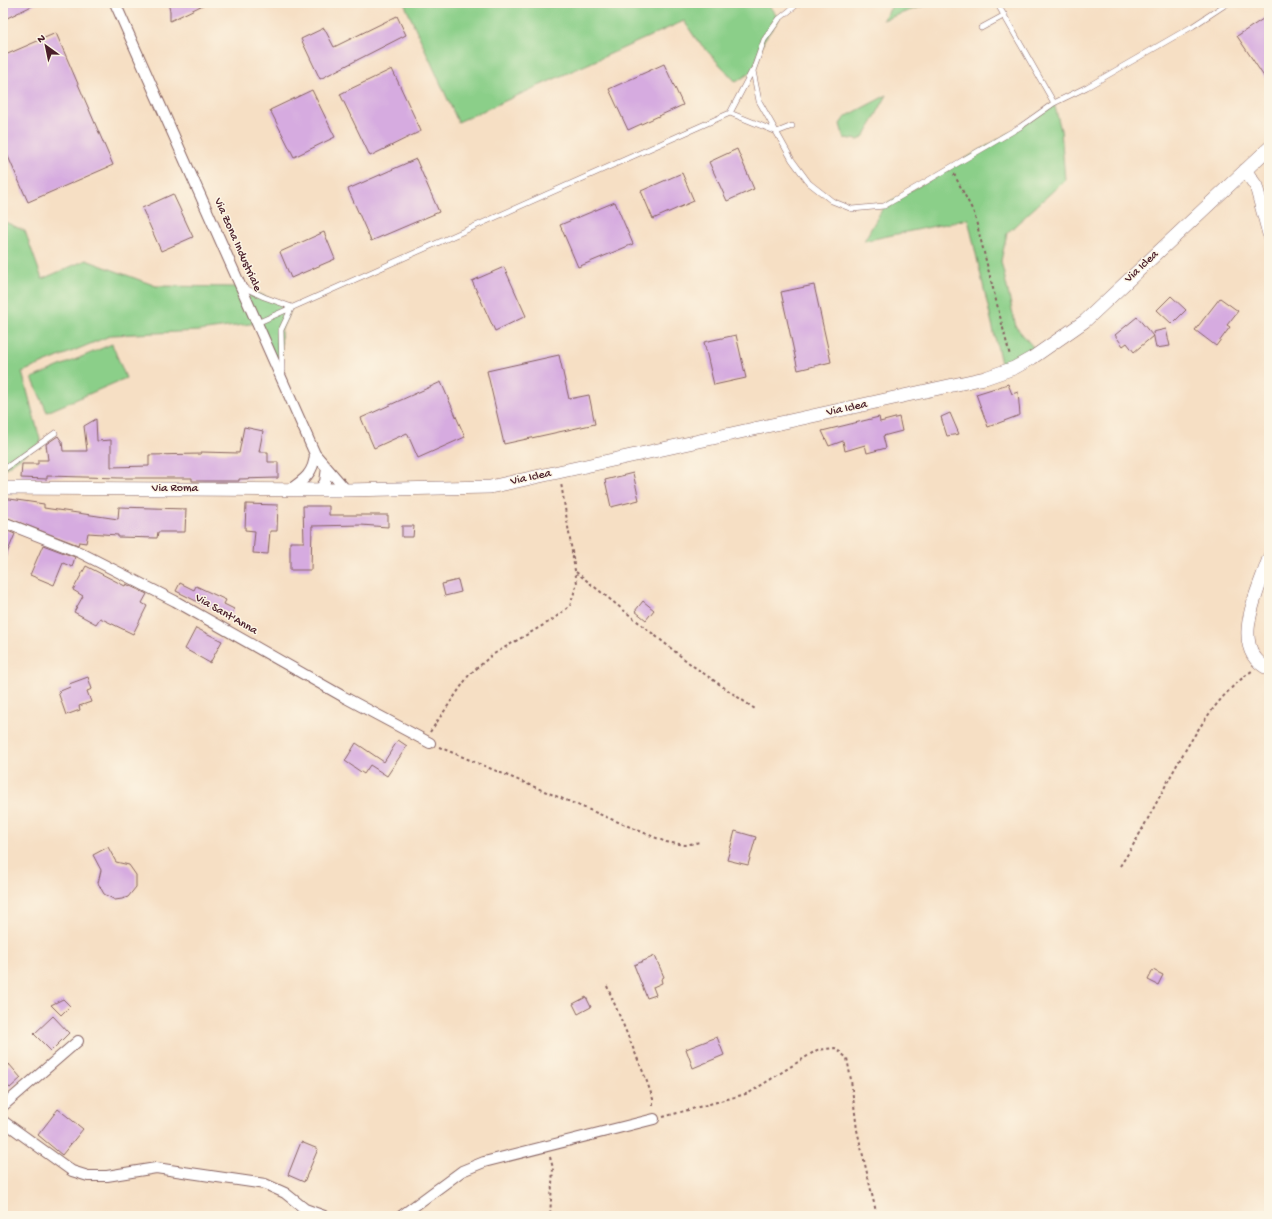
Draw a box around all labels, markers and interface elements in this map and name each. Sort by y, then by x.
north arrow [26,26,66,66]
text: N [35,32,48,46]
street label: Via Zona Industriale [210,195,264,295]
street label: Via Iclea [1121,248,1162,287]
street label: Via Iclea [824,398,869,420]
street label: Via Iclea [508,467,553,489]
street label: Via Roma [151,482,199,496]
street label: Via Sant'Anna [191,591,260,639]

